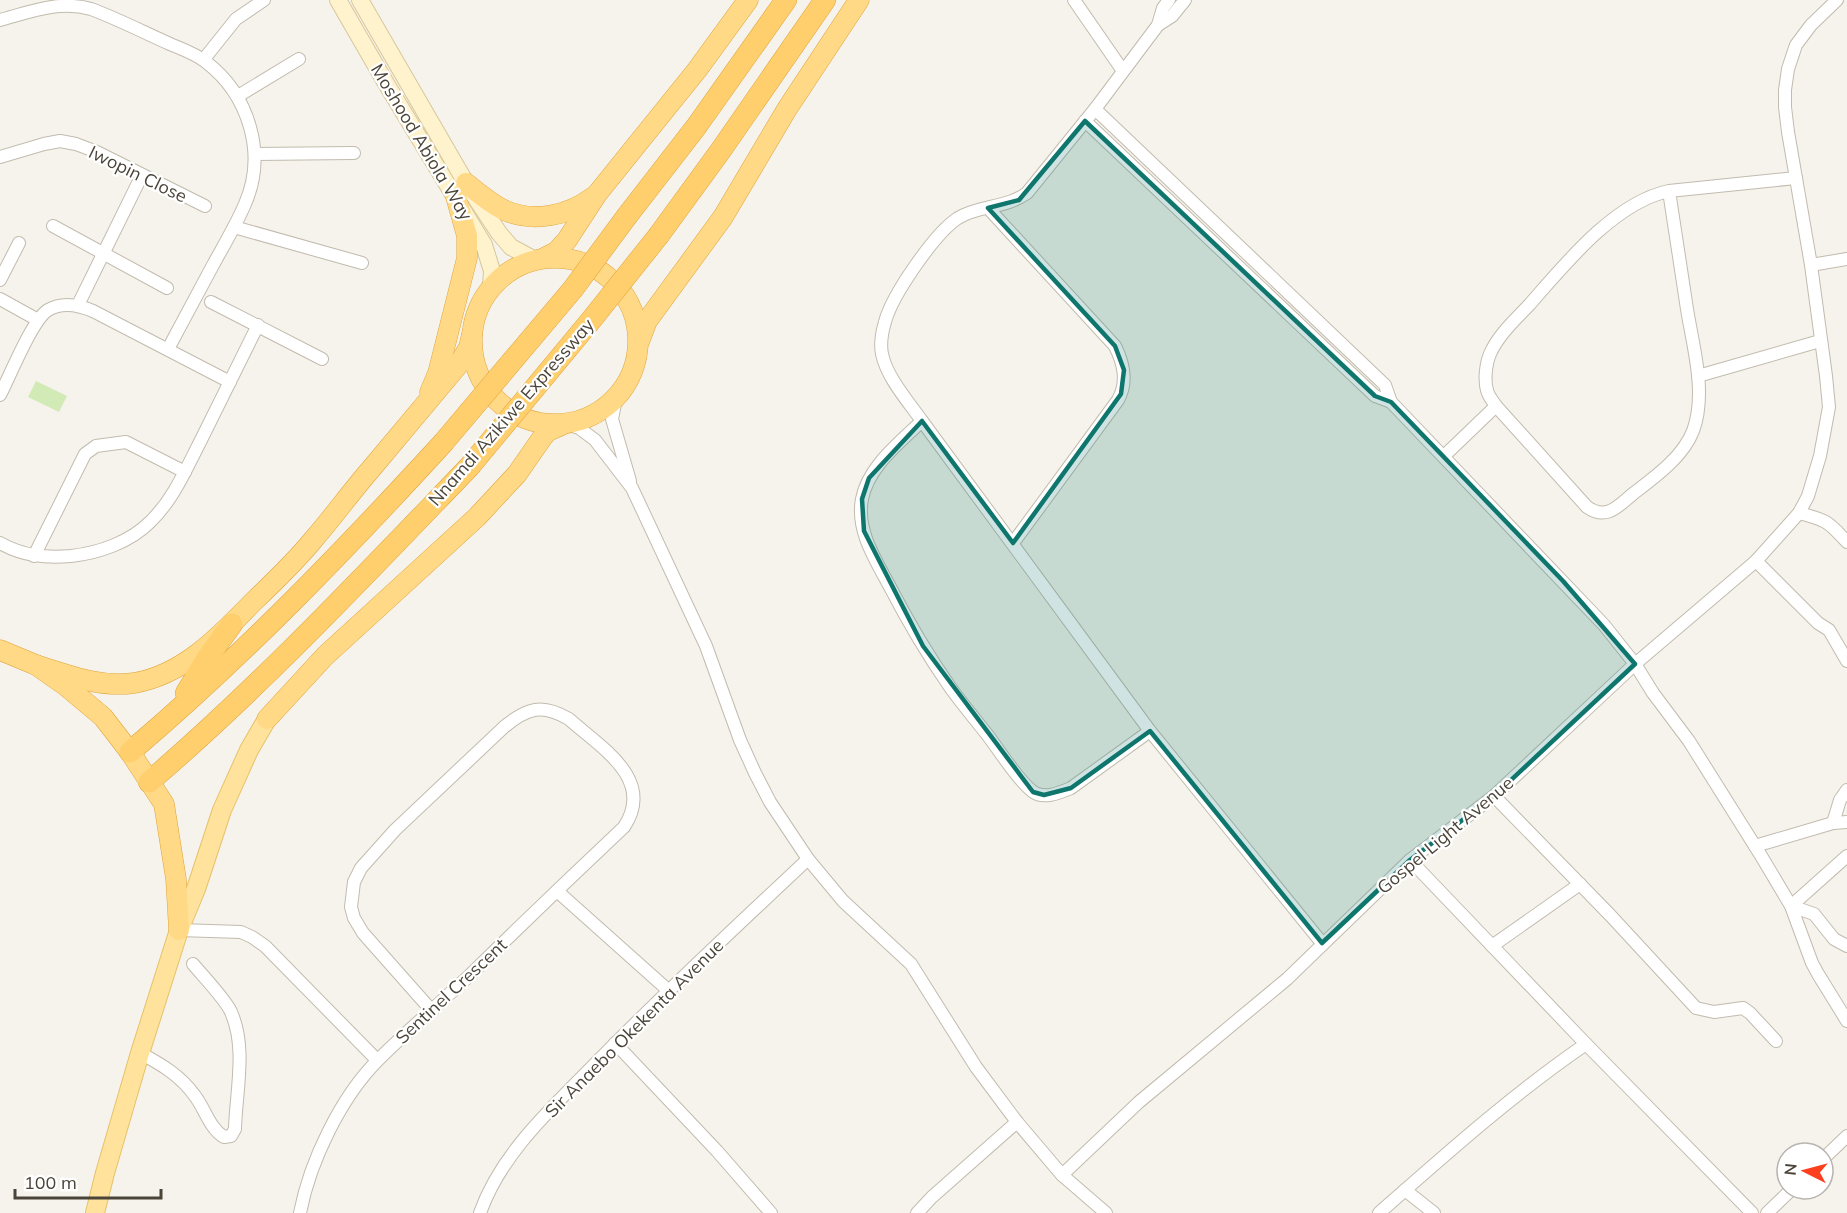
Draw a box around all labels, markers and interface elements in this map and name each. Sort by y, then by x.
street label: Moshood Abiola Way [366,59,478,225]
street label: Iwopin Close [85,140,191,208]
street label: Nnamdi Azikiwe Expressway [423,313,599,511]
street label: Gospel Light Avenue [1372,771,1518,899]
street label: Sentinel Crescent [390,933,512,1049]
street label: Sir Anaebo Okekenta Avenue [540,934,728,1122]
north arrow [1775,1141,1835,1201]
scale bar [15,1162,160,1200]
text: N [1780,1162,1801,1176]
text: 100 m [24,1171,77,1194]

